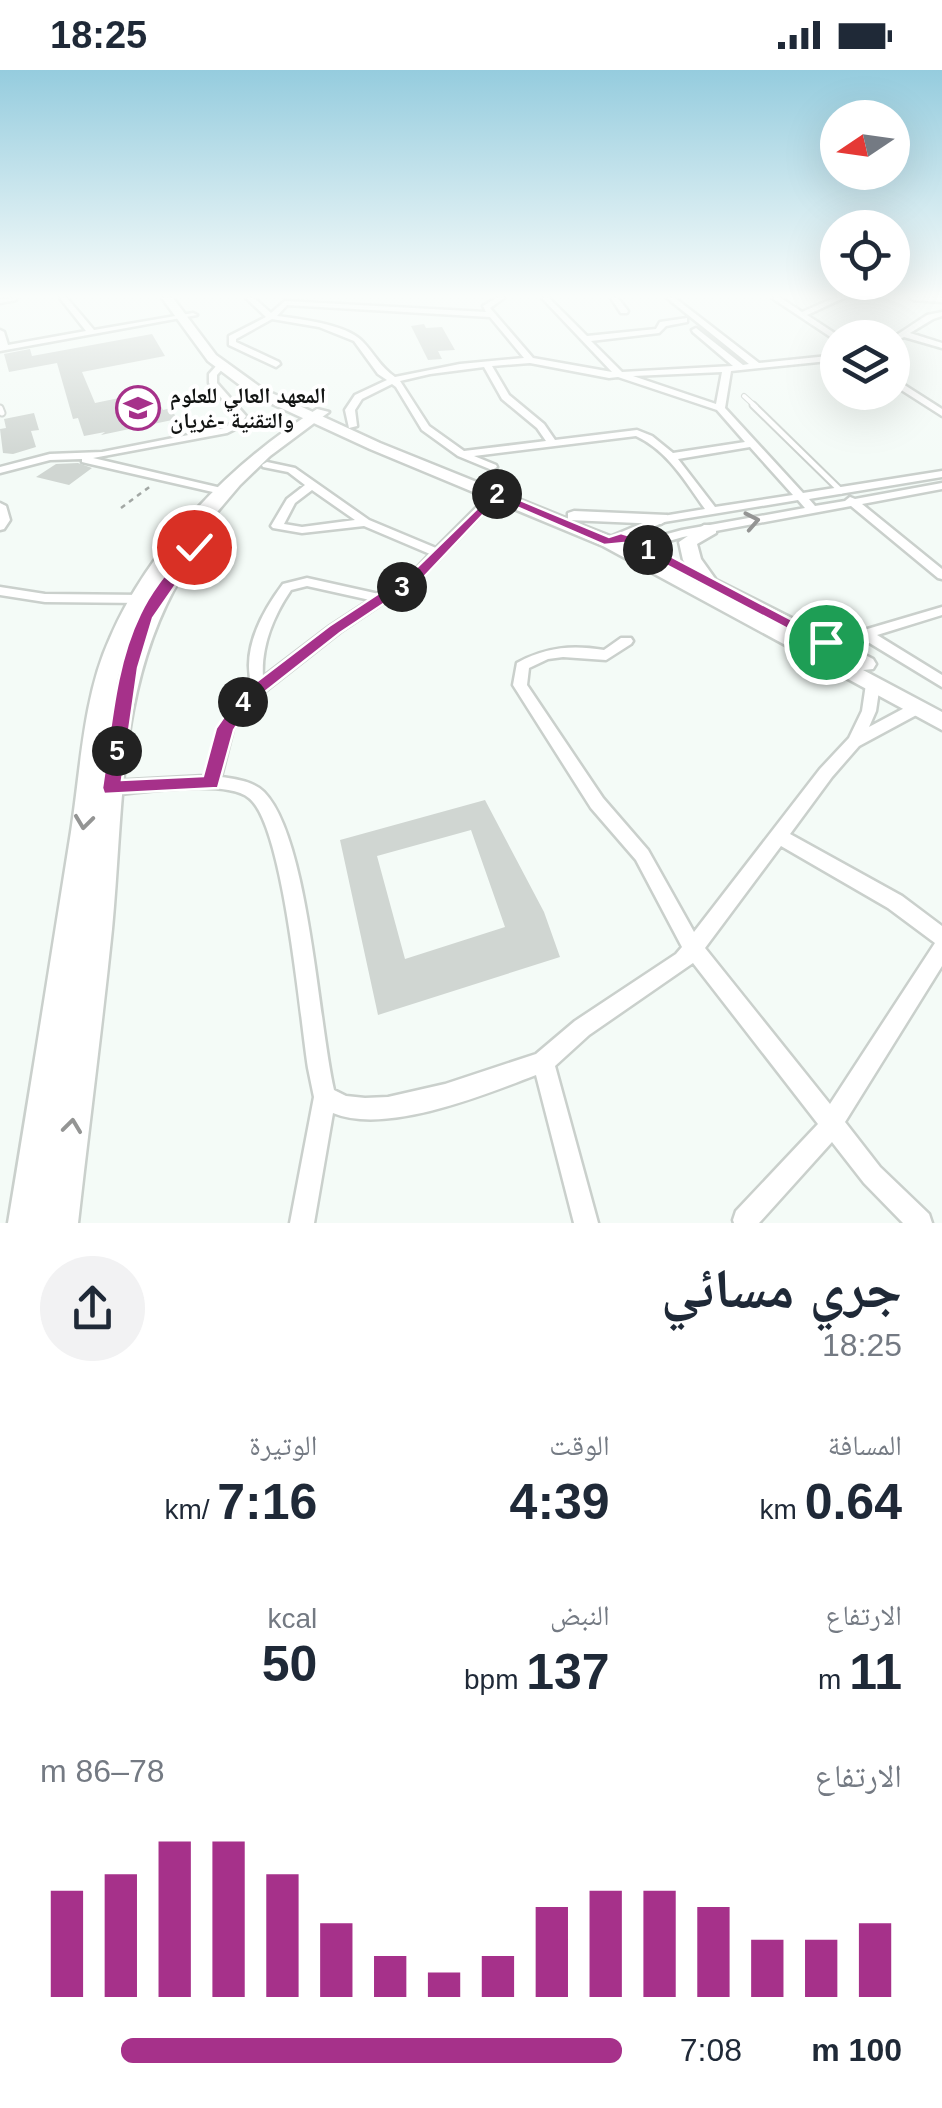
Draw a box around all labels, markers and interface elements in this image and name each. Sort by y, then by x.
text: 18:25 [50,14,147,56]
north arrow [820,100,910,190]
map controls [820,100,910,410]
button: locate [820,210,910,300]
button: layers [820,320,910,410]
place label: المعهد العالي للعلوم والتقنية -غريان [170,383,326,434]
school or university icon: المعهد العالي للعلوم والتقنية -غريان [115,385,161,431]
pin: 2 [472,469,522,519]
text: 2 [489,478,505,509]
pin [152,505,237,590]
one-way arrow [743,511,760,532]
icon: check [167,520,222,575]
pin: 1 [623,525,673,575]
text: 1 [640,534,656,565]
pin: 3 [377,562,427,612]
text: 3 [394,571,410,602]
pin [784,600,869,685]
icon: arrive [799,615,854,670]
pin: 4 [218,677,268,727]
text: 4 [235,686,251,717]
pin: 5 [92,726,142,776]
text: 5 [109,735,125,766]
one-way arrow [74,814,95,830]
one-way arrow [61,1118,82,1134]
button: share [40,1256,145,1361]
text: جري مسائي [661,1258,902,1320]
text: 18:25 [822,1327,902,1363]
text: الوتيرة [249,1430,317,1461]
text: الوقت [549,1430,610,1461]
text: المسافة [828,1430,902,1461]
text: 7:16 [217,1474,317,1530]
text: 4:39 [510,1474,610,1530]
text: 0.64 [805,1474,902,1530]
text: /km [164,1494,217,1525]
text: km [760,1494,805,1525]
text: النبض [550,1600,610,1631]
text: الارتفاع [826,1600,902,1631]
text: kcal [268,1603,317,1634]
text: 50 [262,1636,317,1692]
text: 137 [526,1644,610,1700]
text: 11 [849,1644,902,1700]
text: bpm [464,1664,526,1695]
text: m [818,1664,849,1695]
text: 78–86 m [40,1753,165,1789]
text: الارتفاع [815,1758,902,1794]
text: 7:08 [680,2032,742,2068]
text: 100 m [811,2032,902,2068]

